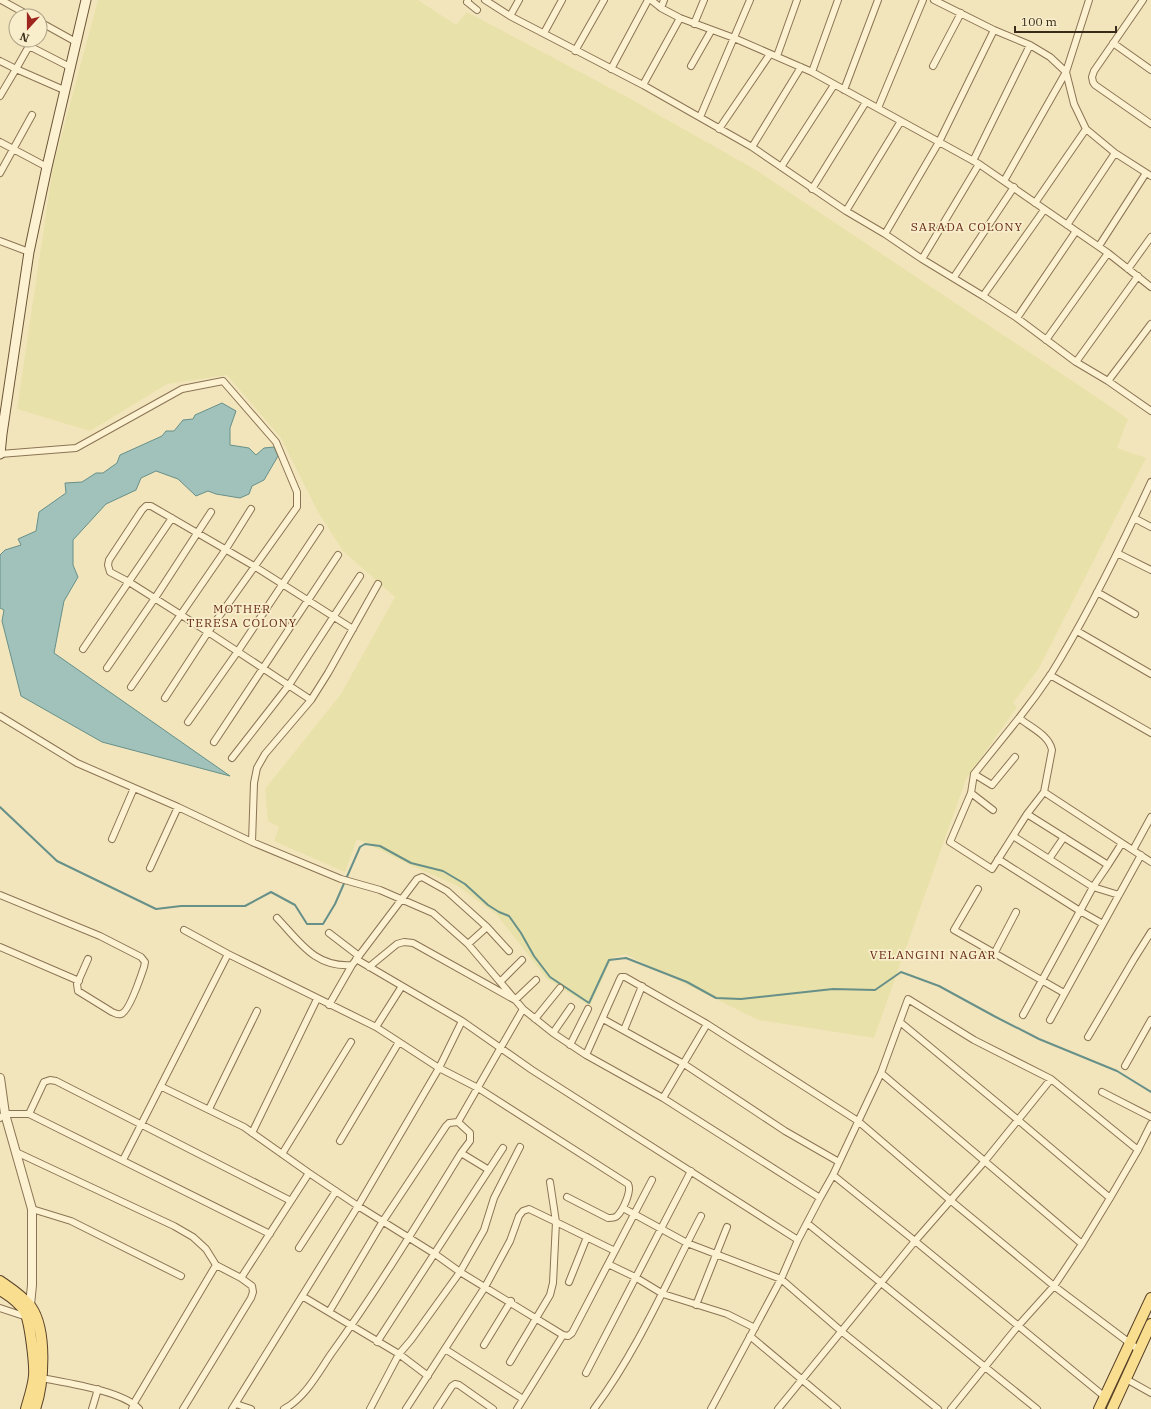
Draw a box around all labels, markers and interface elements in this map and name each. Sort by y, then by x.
north arrow [8,8,48,48]
scale bar [1015,8,1116,34]
text: 100 m [1021,14,1057,29]
text: N [18,29,31,45]
district label: SARADA COLONY [911,219,1023,234]
district label: MOTHER TERESA COLONY [187,601,297,630]
district label: VELANGINI NAGAR [870,947,996,962]

